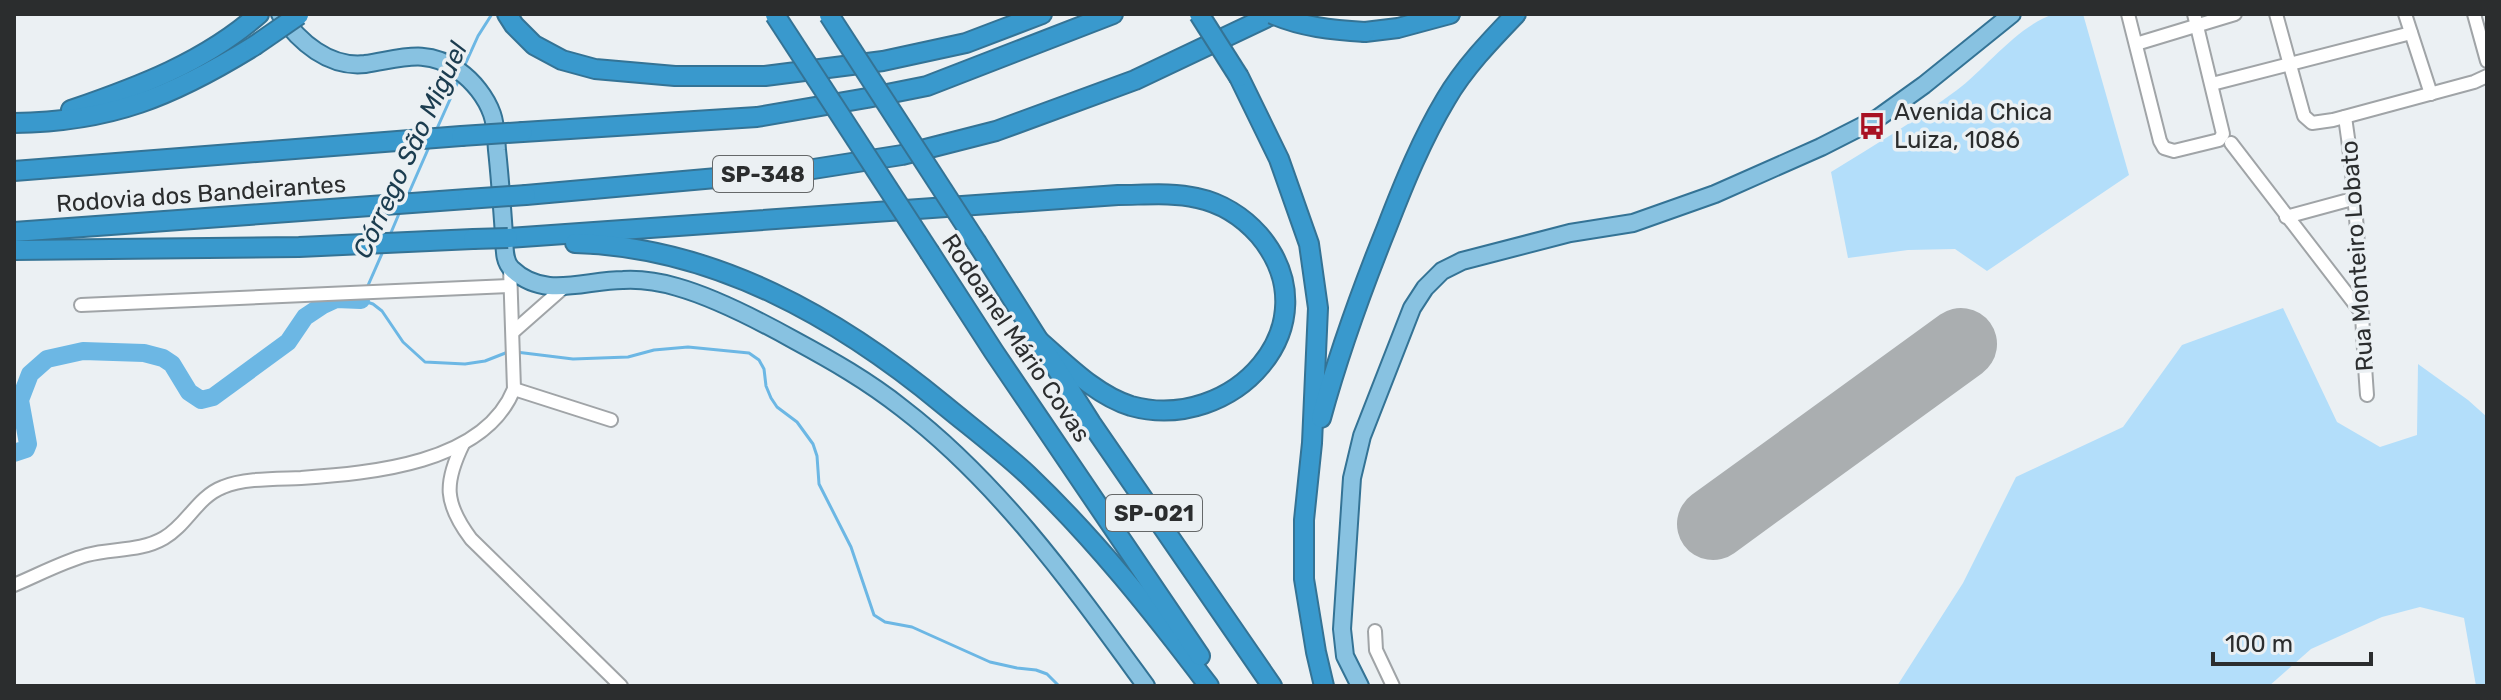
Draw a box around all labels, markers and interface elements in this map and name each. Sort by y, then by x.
water label: Córrego São Miguel [347,37,474,263]
place label: Avenida Chica Luiza, 1086 [1894,98,2052,154]
bus stop icon: Avenida Chica Luiza, 1086 [1857,111,1887,141]
street label: Rua Monteiro Lobato [2335,140,2379,372]
road number: SP-348 [713,156,813,192]
street label: Rodovia dos Bandeirantes [55,170,347,218]
street label: Rodoanel Mário Covas [936,229,1096,447]
road number: SP-021 [1106,495,1202,531]
scale bar [2213,616,2371,666]
text: 100 m [2225,630,2293,658]

